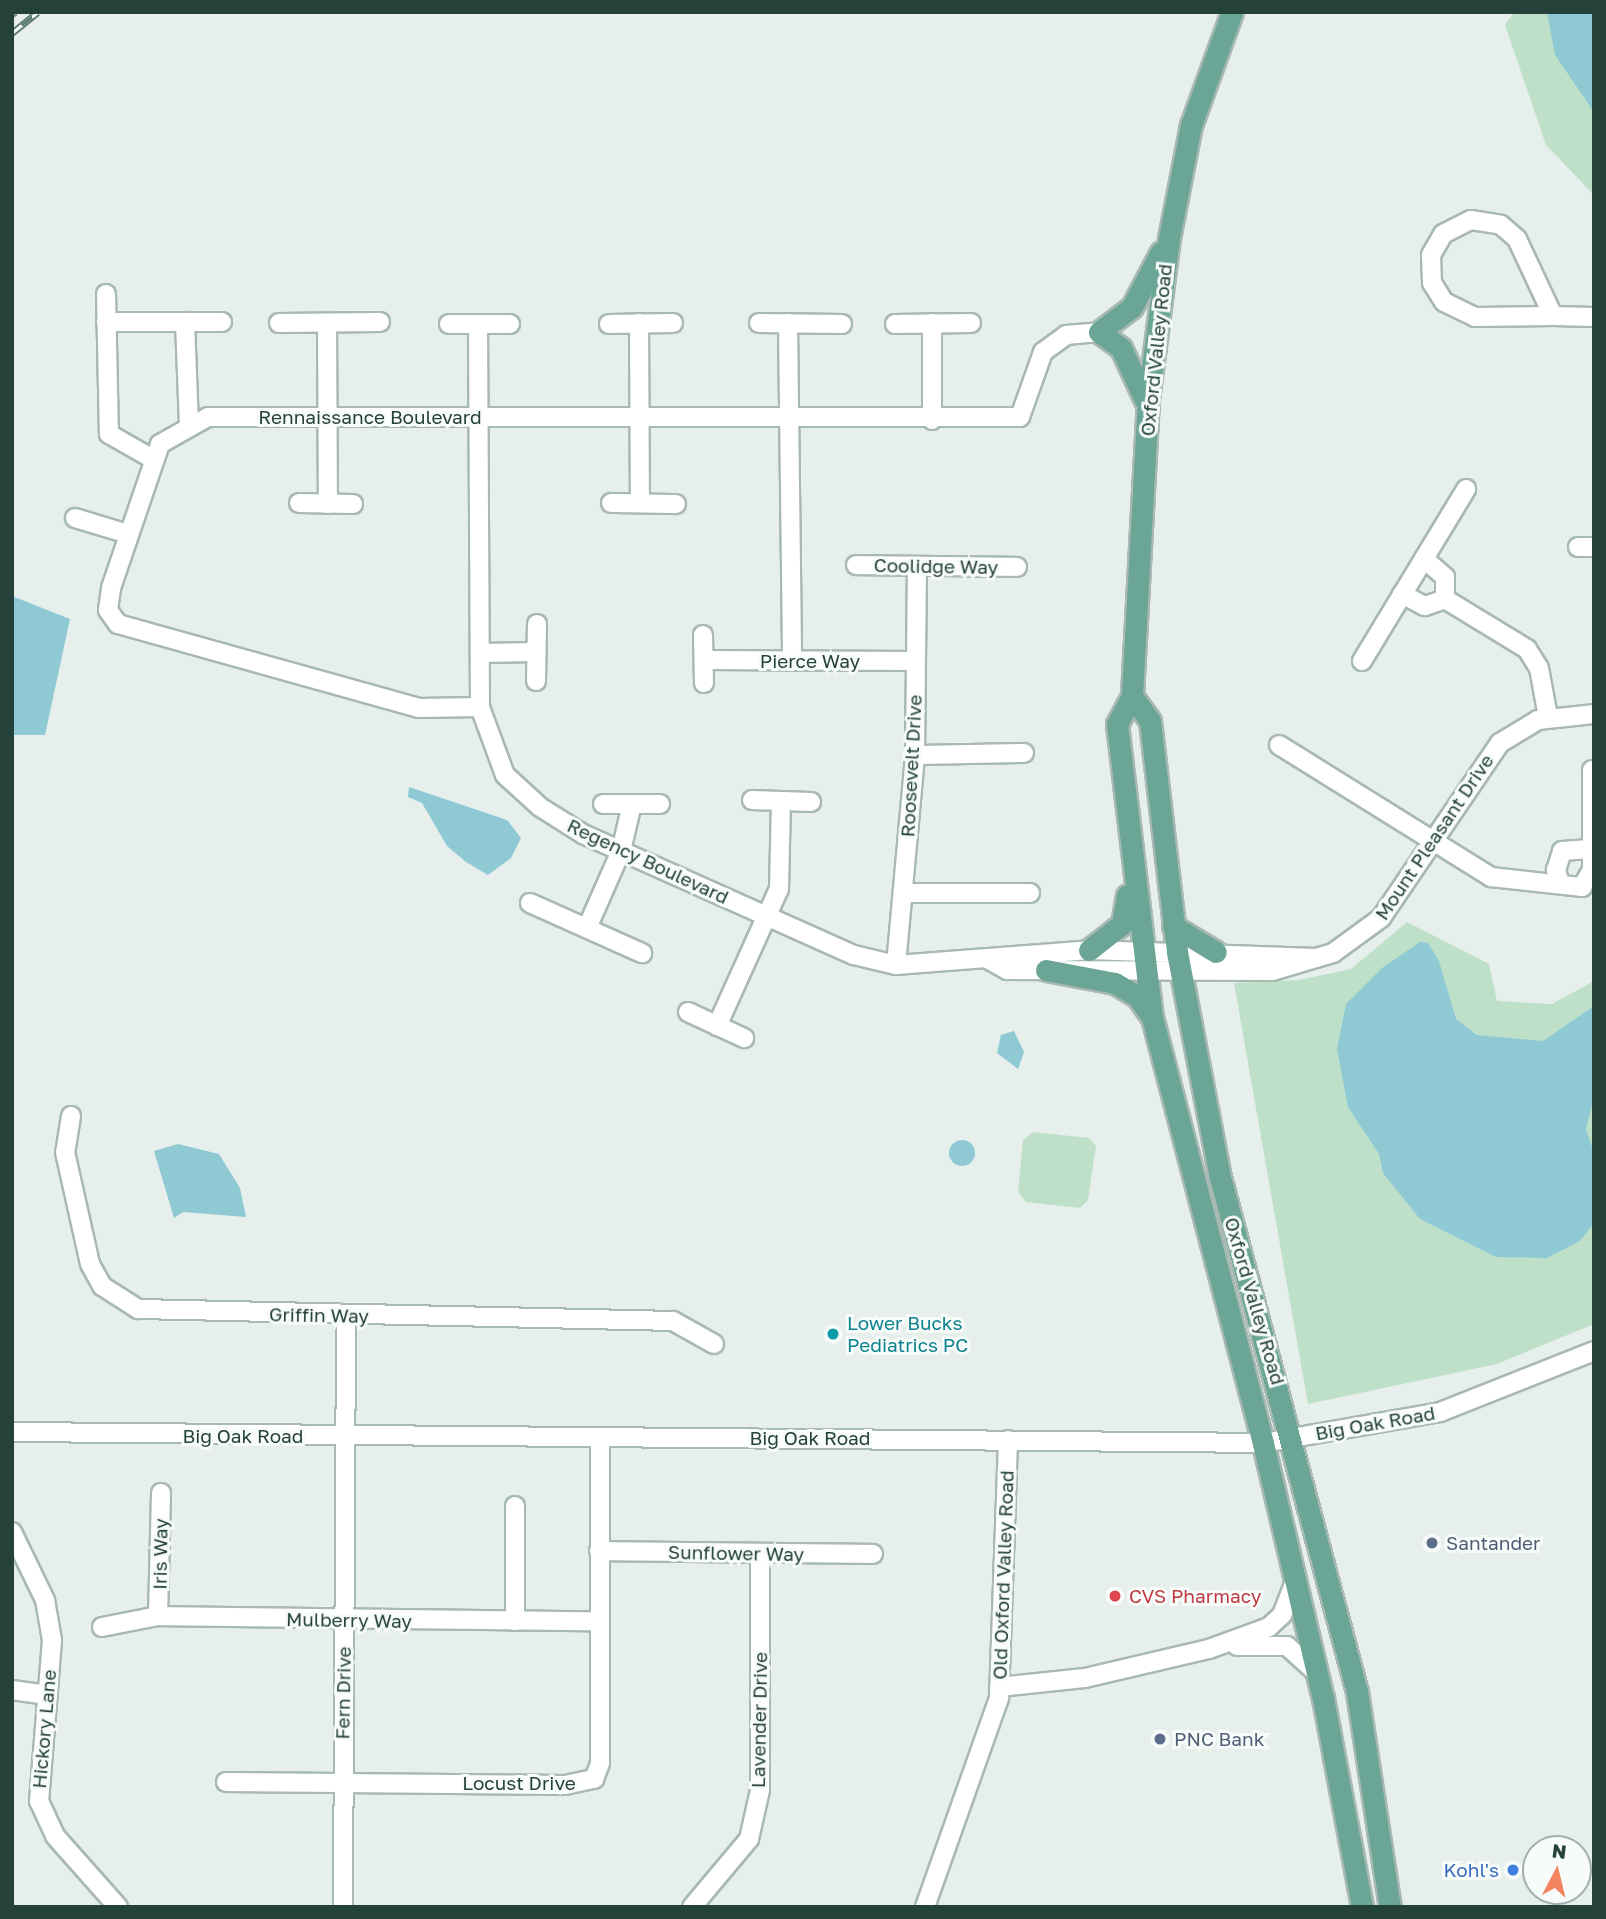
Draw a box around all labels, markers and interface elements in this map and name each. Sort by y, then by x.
street label: Oxford Valley Road [1136,263,1176,437]
street label: Rennaissance Boulevard [258,406,482,428]
street label: Coolidge Way [874,554,998,578]
street label: Pierce Way [760,650,860,672]
street label: Roosevelt Drive [896,694,926,838]
street label: Mount Pleasant Drive [1370,750,1498,924]
street label: Regency Boulevard [564,814,732,908]
street label: Oxford Valley Road [1220,1215,1290,1387]
street label: Griffin Way [269,1303,369,1327]
place label: Lower Bucks Pediatrics PC [847,1312,968,1356]
marker: Lower Bucks Pediatrics PC [825,1326,841,1342]
street label: Big Oak Road [1313,1401,1437,1445]
street label: Big Oak Road [182,1425,304,1447]
street label: Big Oak Road [749,1427,871,1449]
street label: Old Oxford Valley Road [988,1470,1018,1680]
street label: Iris Way [148,1518,172,1590]
place label: Santander [1446,1532,1541,1554]
marker: Santander [1424,1535,1440,1551]
street label: Sunflower Way [668,1540,804,1566]
place label: CVS Pharmacy [1129,1585,1261,1607]
marker: CVS Pharmacy [1107,1588,1123,1604]
street label: Mulberry Way [286,1608,412,1632]
street label: Fern Drive [331,1646,355,1740]
street label: Lavender Drive [746,1652,772,1788]
street label: Hickory Lane [27,1668,61,1790]
place label: PNC Bank [1174,1728,1264,1750]
marker: PNC Bank [1152,1731,1168,1747]
street label: Locust Drive [462,1772,576,1794]
north arrow [1522,1835,1592,1905]
text: N [1551,1838,1568,1863]
place label: Kohl's [1444,1859,1499,1881]
marker: Kohl's [1505,1862,1521,1878]

